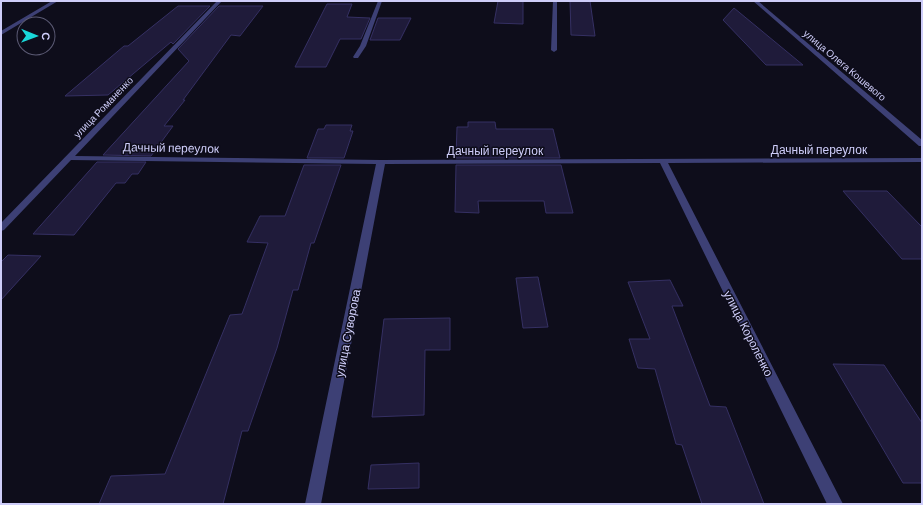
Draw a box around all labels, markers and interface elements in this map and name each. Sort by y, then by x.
north arrow [16,16,56,56]
street label: улица Олега Кошевого [801,27,889,103]
text: С [40,32,53,40]
street label: улица Романенко [71,74,136,140]
street label: Дачный переулок [123,139,220,156]
street label: Дачный переулок [771,142,868,157]
street label: Дачный переулок [447,143,544,158]
street label: улица Суворова [332,288,363,378]
street label: улица Короленко [720,288,777,379]

